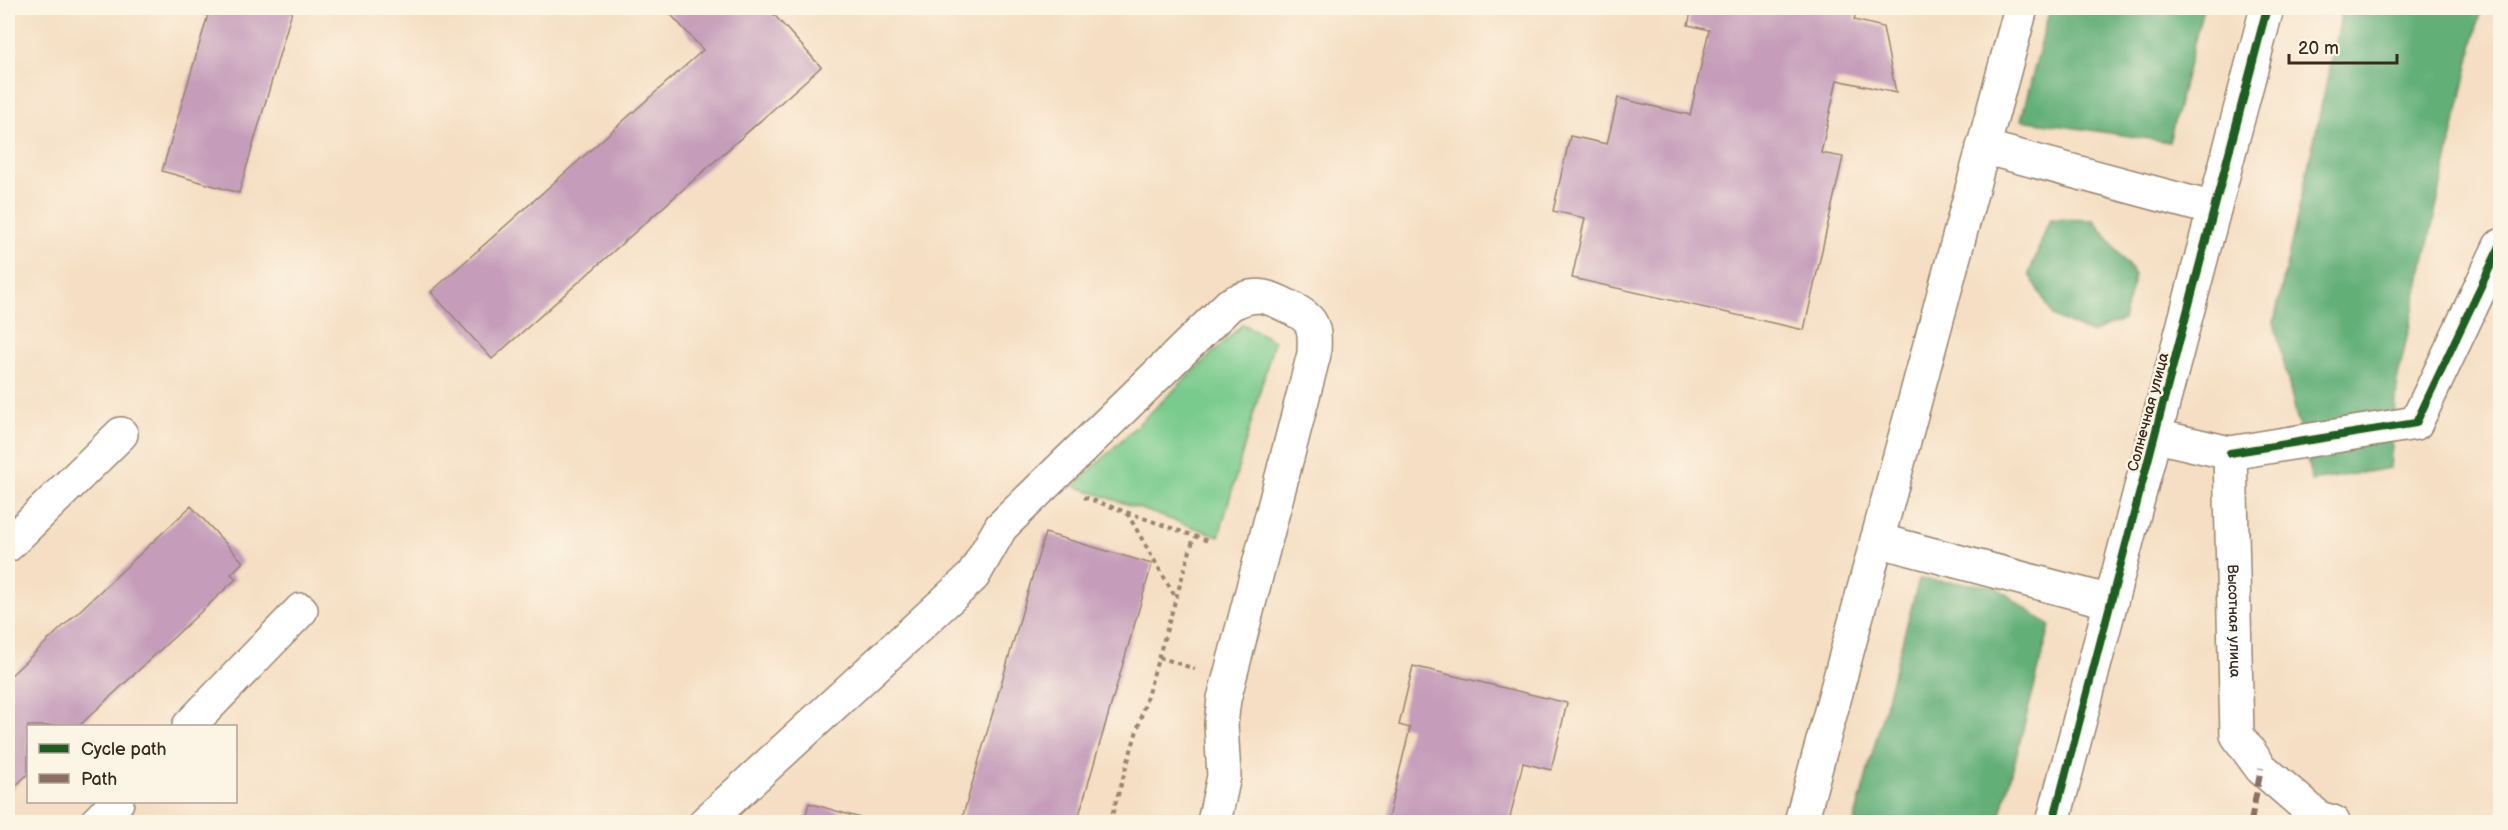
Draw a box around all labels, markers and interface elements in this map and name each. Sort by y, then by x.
scale bar [2289,27,2397,65]
text: 20 m [2298,38,2339,59]
street label: Солнечная улица [2123,351,2174,474]
street label: Высотная улица [2223,564,2245,678]
legend [27,725,237,803]
text: Cycle path [81,739,167,760]
text: Path [81,769,117,790]

